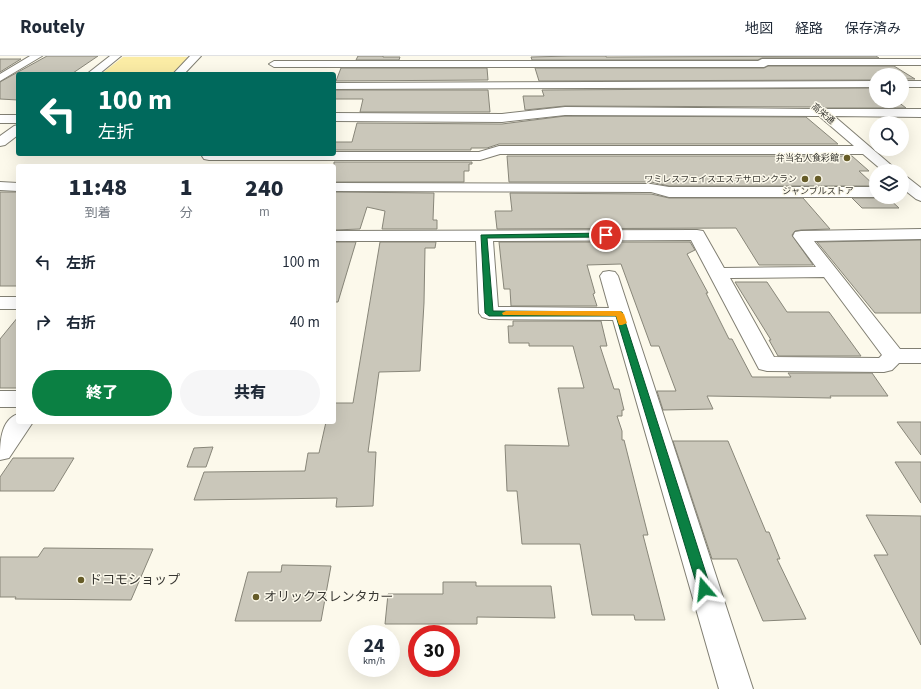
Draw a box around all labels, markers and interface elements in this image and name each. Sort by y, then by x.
text: Routely [20,14,85,41]
text: 地図 [745,19,773,39]
text: 経路 [795,19,823,39]
text: 保存済み [845,19,901,39]
map controls [869,68,909,204]
button: sound [869,68,909,108]
text: 100 m [98,80,172,120]
icon: left [32,88,84,140]
street label: 高栄通 [808,100,838,128]
button: search [869,116,909,156]
text: 左折 [98,120,134,145]
place label: 弁当名人食彩館 [776,152,839,165]
marker: 弁当名人食彩館 [842,153,852,163]
button: layers [869,164,909,204]
text: 11:48 [68,170,127,205]
text: 1 [180,170,193,205]
text: 240 [245,171,284,206]
place label: ワミレスフェイスエステサロンクラン [644,173,797,186]
marker: ワミレスフェイスエステサロンクラン [800,174,810,184]
marker: ジャンブルストア [813,174,823,184]
place label: ジャンブルストア [782,185,854,198]
text: m [259,203,270,221]
text: 到着 [85,204,111,222]
text: 分 [180,204,193,222]
pin [589,218,623,252]
icon: arrive [595,224,617,246]
icon: left [32,251,54,273]
text: 100 m [282,252,320,273]
text: 左折 [66,253,96,274]
icon: right [32,311,54,333]
text: 40 m [290,312,320,333]
text: 右折 [66,313,96,334]
button: 終了 [32,370,172,416]
button: 共有 [180,370,320,416]
position arrow [683,568,725,610]
place label: ドコモショップ [89,571,180,589]
marker: ドコモショップ [76,575,86,585]
place label: オリックスレンタカー [264,588,394,606]
marker: オリックスレンタカー [251,592,261,602]
speed limit sign: 30 [408,625,460,677]
text: 24 [363,632,385,660]
text: km/h [363,654,385,668]

